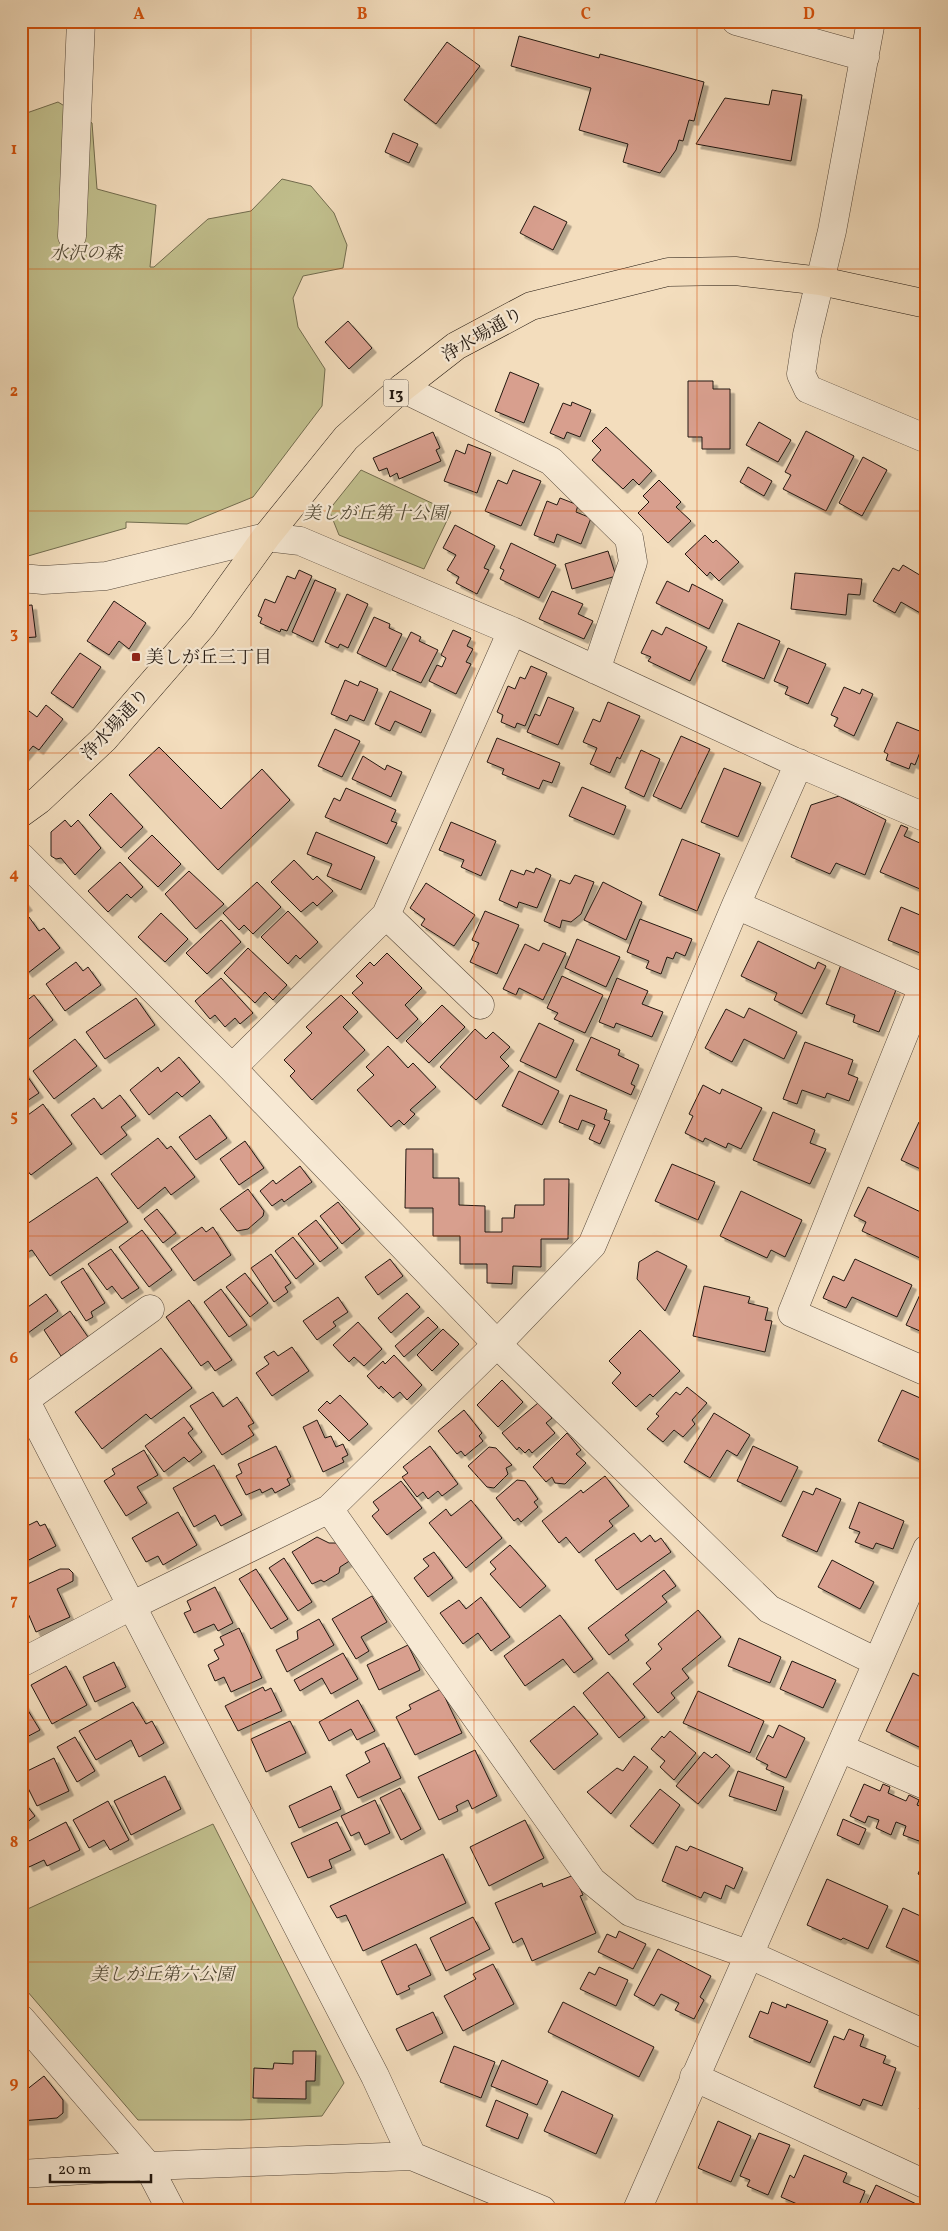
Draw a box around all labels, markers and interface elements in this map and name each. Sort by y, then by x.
text: A [133,4,145,26]
text: B [357,4,368,26]
text: C [581,4,591,26]
text: D [803,4,815,26]
text: 1 [11,139,17,161]
park label: 水沢の森 [50,242,124,267]
street label: 浄水場通り [438,302,528,369]
road number: 13 [384,379,408,406]
text: 2 [10,381,18,403]
park label: 美しが丘第十公園 [303,502,450,527]
text: 3 [10,623,18,645]
place label: 美しが丘三丁目 [146,646,272,671]
marker: 美しが丘三丁目 [130,651,142,663]
street label: 浄水場通り [76,684,156,766]
text: 4 [9,864,19,886]
text: 5 [10,1106,18,1128]
text: 6 [10,1348,19,1370]
text: 7 [10,1590,18,1612]
text: 8 [10,1832,18,1854]
park label: 美しが丘第六公園 [90,1963,237,1988]
text: 9 [10,2073,19,2095]
scale bar [50,2151,151,2183]
text: 20 m [58,2160,91,2181]

